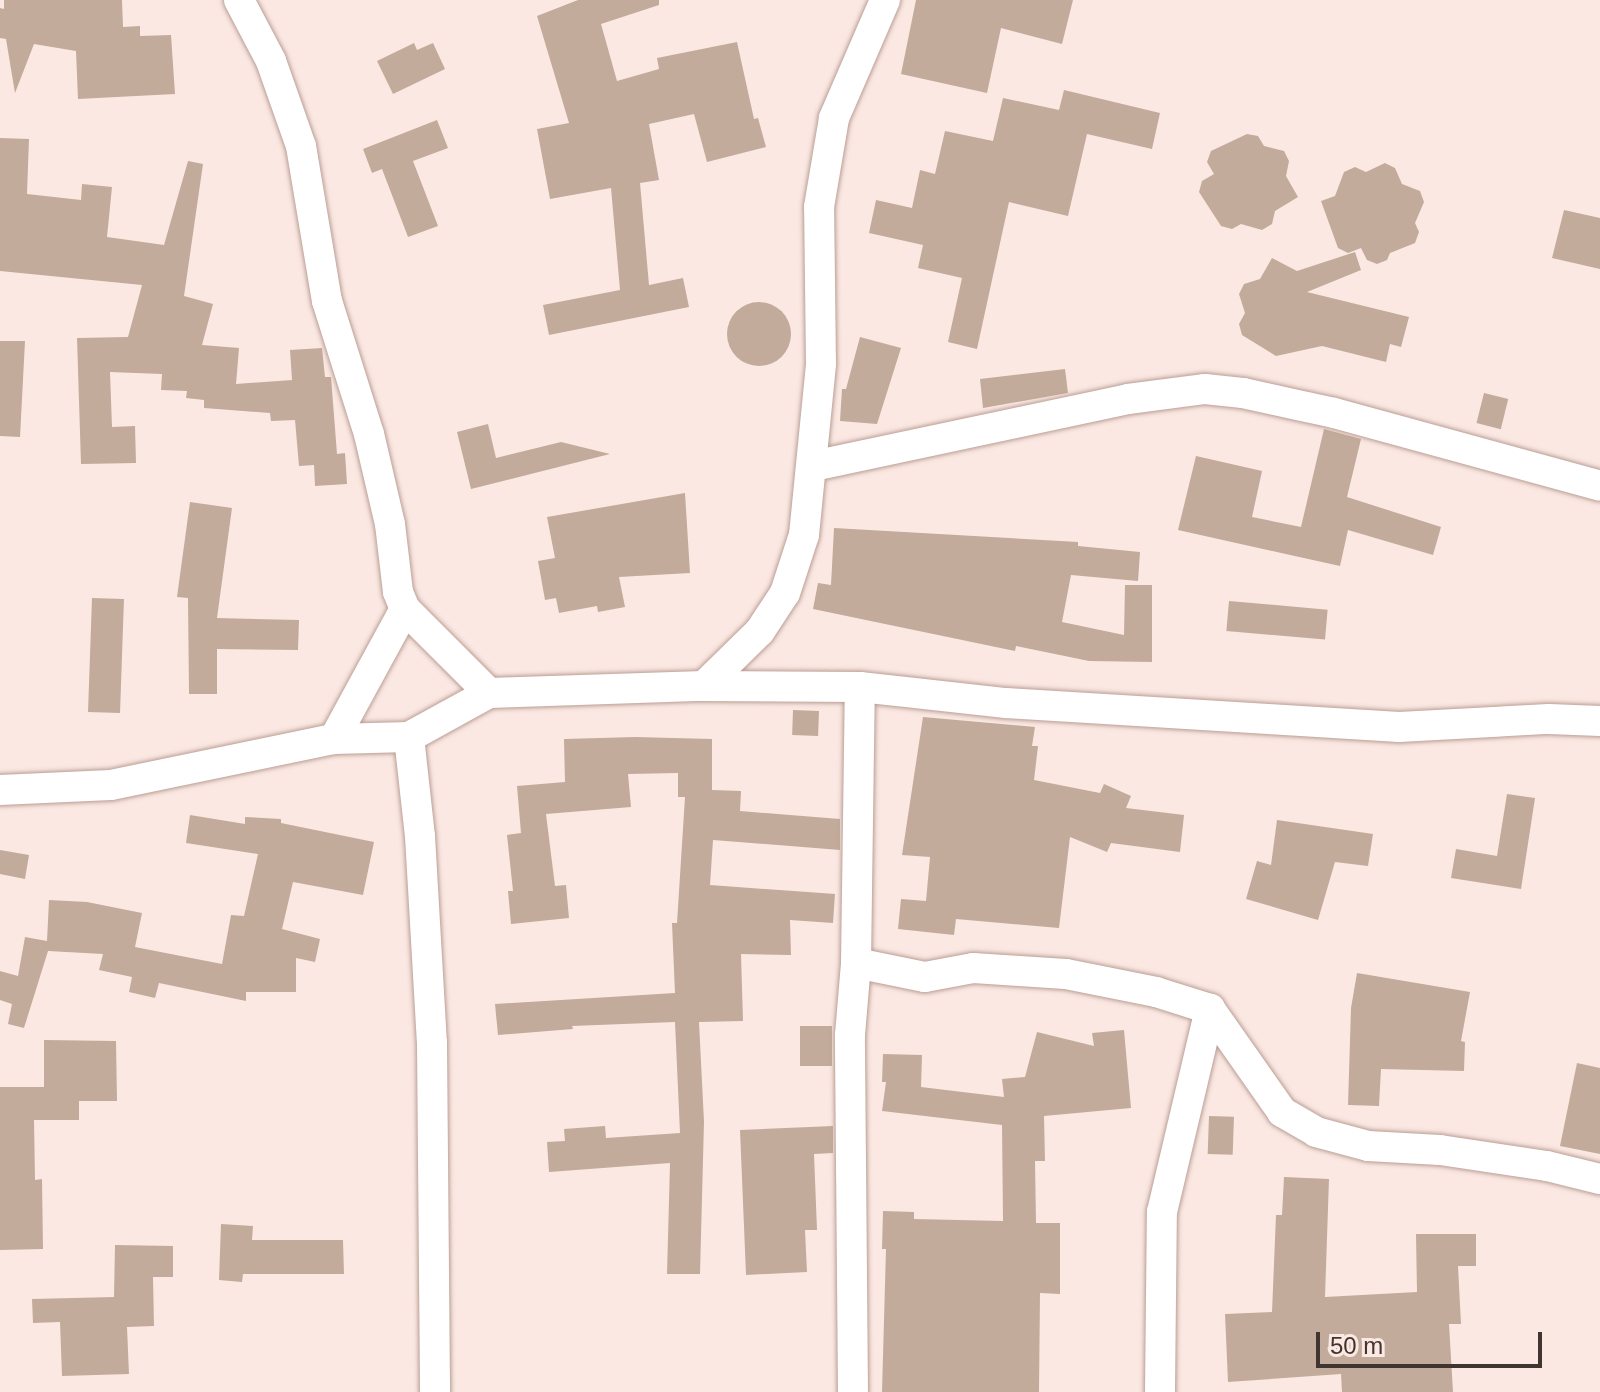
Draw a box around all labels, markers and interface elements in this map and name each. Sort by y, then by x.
scale bar [1320,1316,1546,1366]
text: 50 m [1330,1332,1383,1359]

